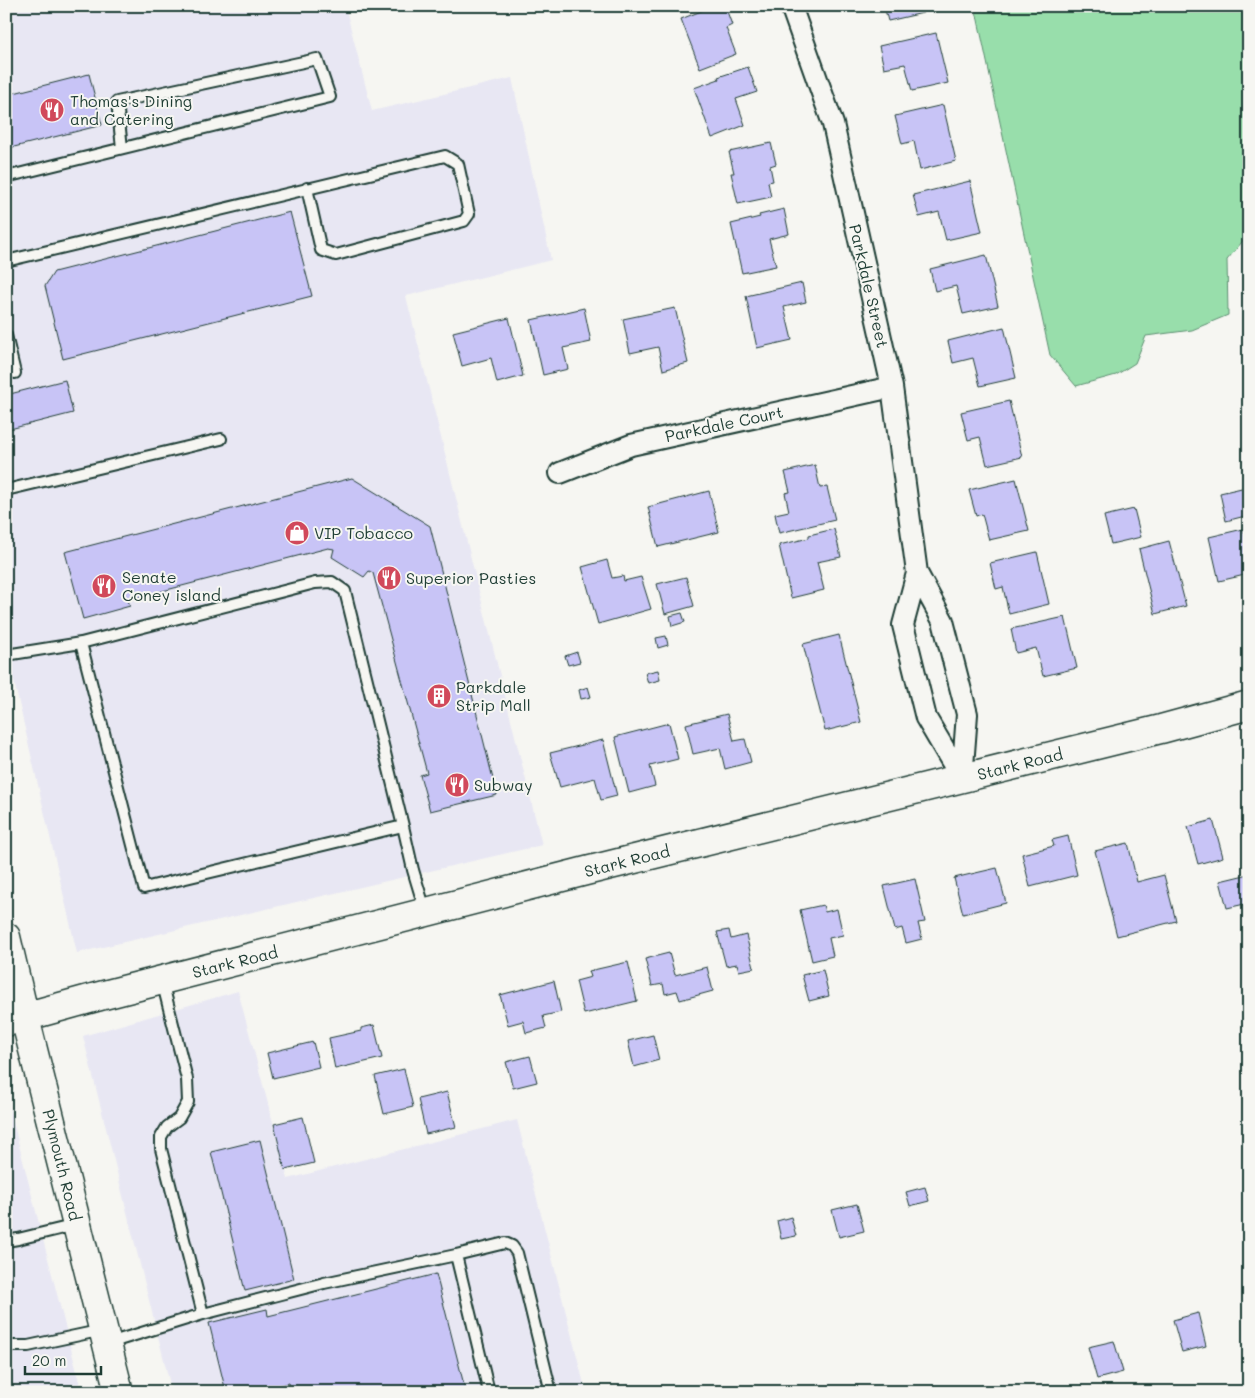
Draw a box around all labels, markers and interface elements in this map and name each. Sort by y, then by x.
place label: Thomas's Dining and Catering [70,90,192,129]
restaurant icon: Thomas's Dining and Catering [39,97,65,123]
street label: Parkdale Street [845,222,894,350]
street label: Parkdale Court [663,401,785,446]
shop icon: VIP Tobacco [284,520,310,546]
place label: VIP Tobacco [314,522,413,543]
restaurant icon: Superior Pasties [376,565,402,591]
place label: Senate Coney island [122,566,221,605]
place label: Superior Pasties [406,567,536,588]
restaurant icon: Senate Coney island [91,573,117,599]
place label: Parkdale Strip Mall [456,676,531,715]
building icon: Parkdale Strip Mall [426,683,452,709]
street label: Stark Road [975,743,1065,784]
restaurant icon: Subway [444,772,470,798]
place label: Subway [474,774,533,795]
street label: Stark Road [582,840,672,881]
street label: Stark Road [190,941,280,982]
street label: Plymouth Road [38,1107,86,1223]
scale bar [25,1343,101,1375]
text: 20 m [32,1350,66,1370]

